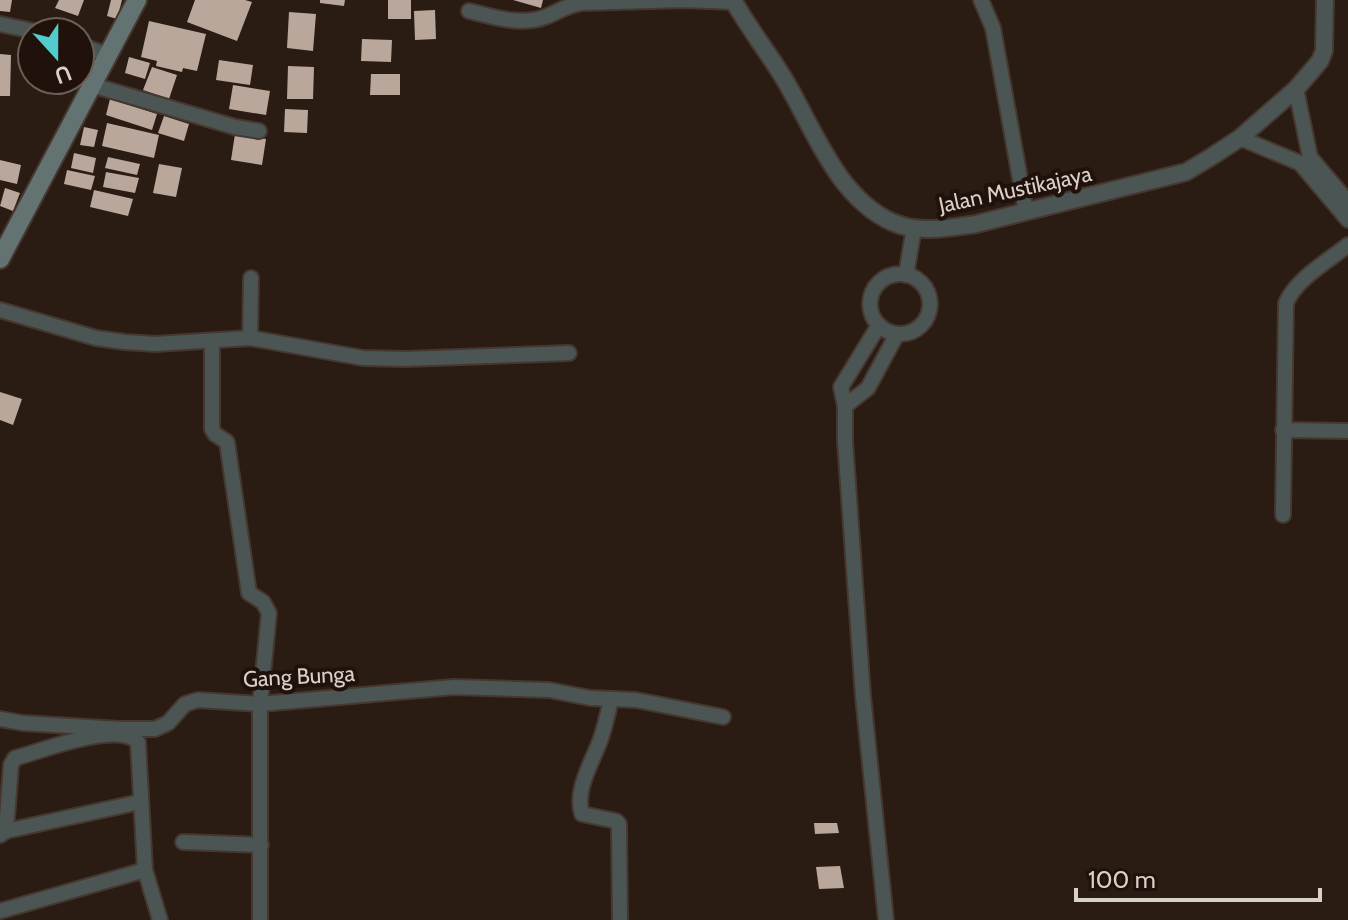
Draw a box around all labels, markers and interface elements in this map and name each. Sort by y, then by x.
north arrow [16,16,96,96]
text: U [51,59,75,90]
street label: Jalan Mustikajaya [935,160,1095,219]
street label: Gang Bunga [242,660,356,693]
scale bar [1076,852,1320,902]
text: 100 m [1088,865,1156,894]

